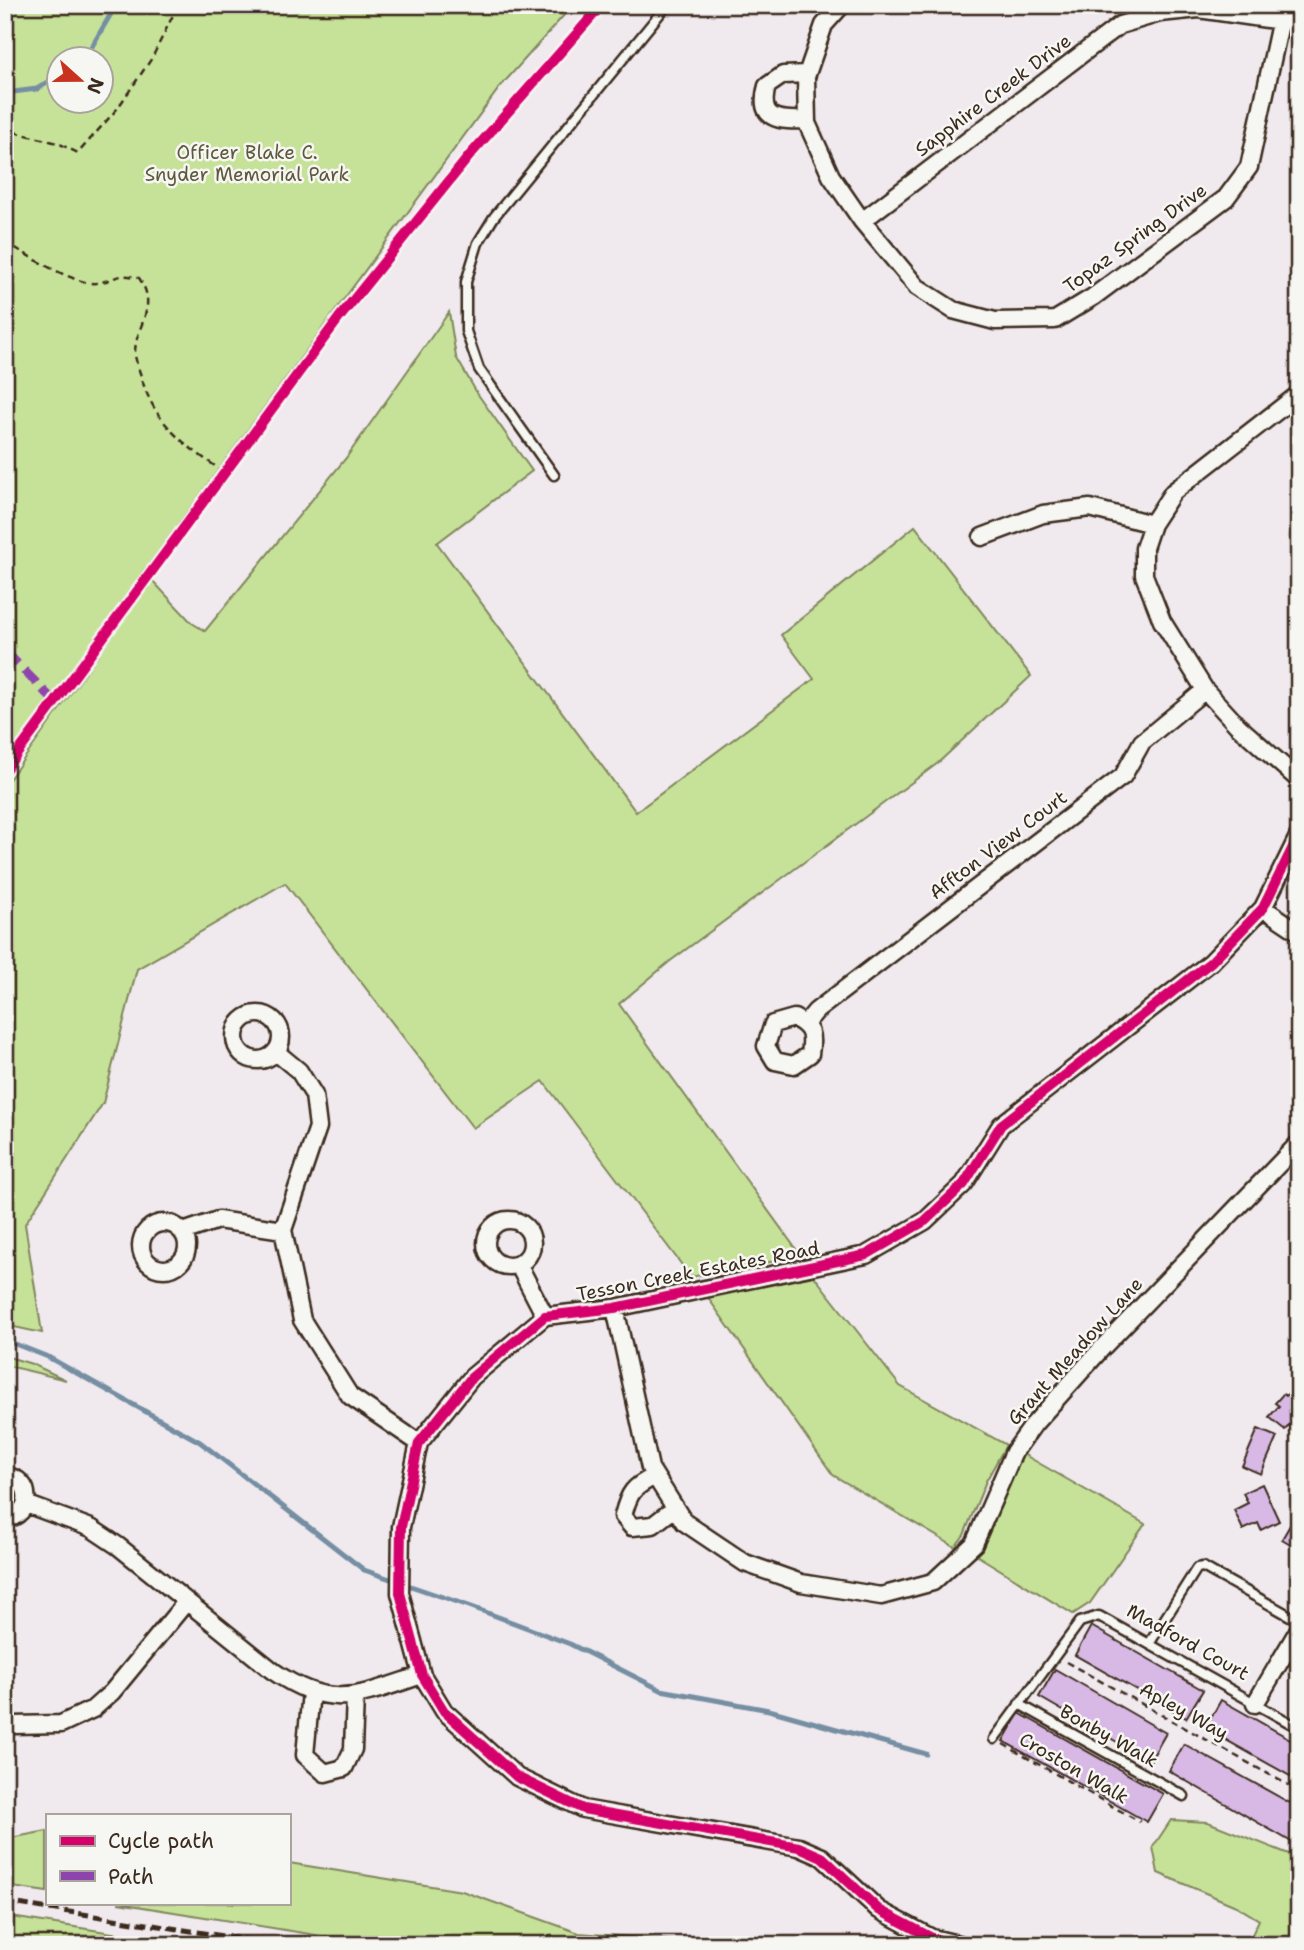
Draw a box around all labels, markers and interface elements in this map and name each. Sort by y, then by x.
street label: Sapphire Creek Drive [910,28,1076,162]
north arrow [46,46,116,116]
text: N [81,74,110,97]
park label: Officer Blake C. Snyder Memorial Park [145,140,349,187]
street label: Topaz Spring Drive [1058,177,1212,299]
street label: Affton View Court [924,785,1072,905]
street label: Tesson Creek Estates Road [574,1235,822,1307]
street label: Grant Meadow Lane [1002,1272,1148,1430]
street label: Madford Court [1122,1598,1254,1686]
street label: Apley Way [1135,1676,1233,1746]
street label: Bonby Walk [1055,1699,1163,1773]
street label: Croston Walk [1015,1727,1133,1809]
legend [46,1814,290,1904]
text: Cycle path [108,1827,214,1855]
text: Path [108,1863,154,1891]

